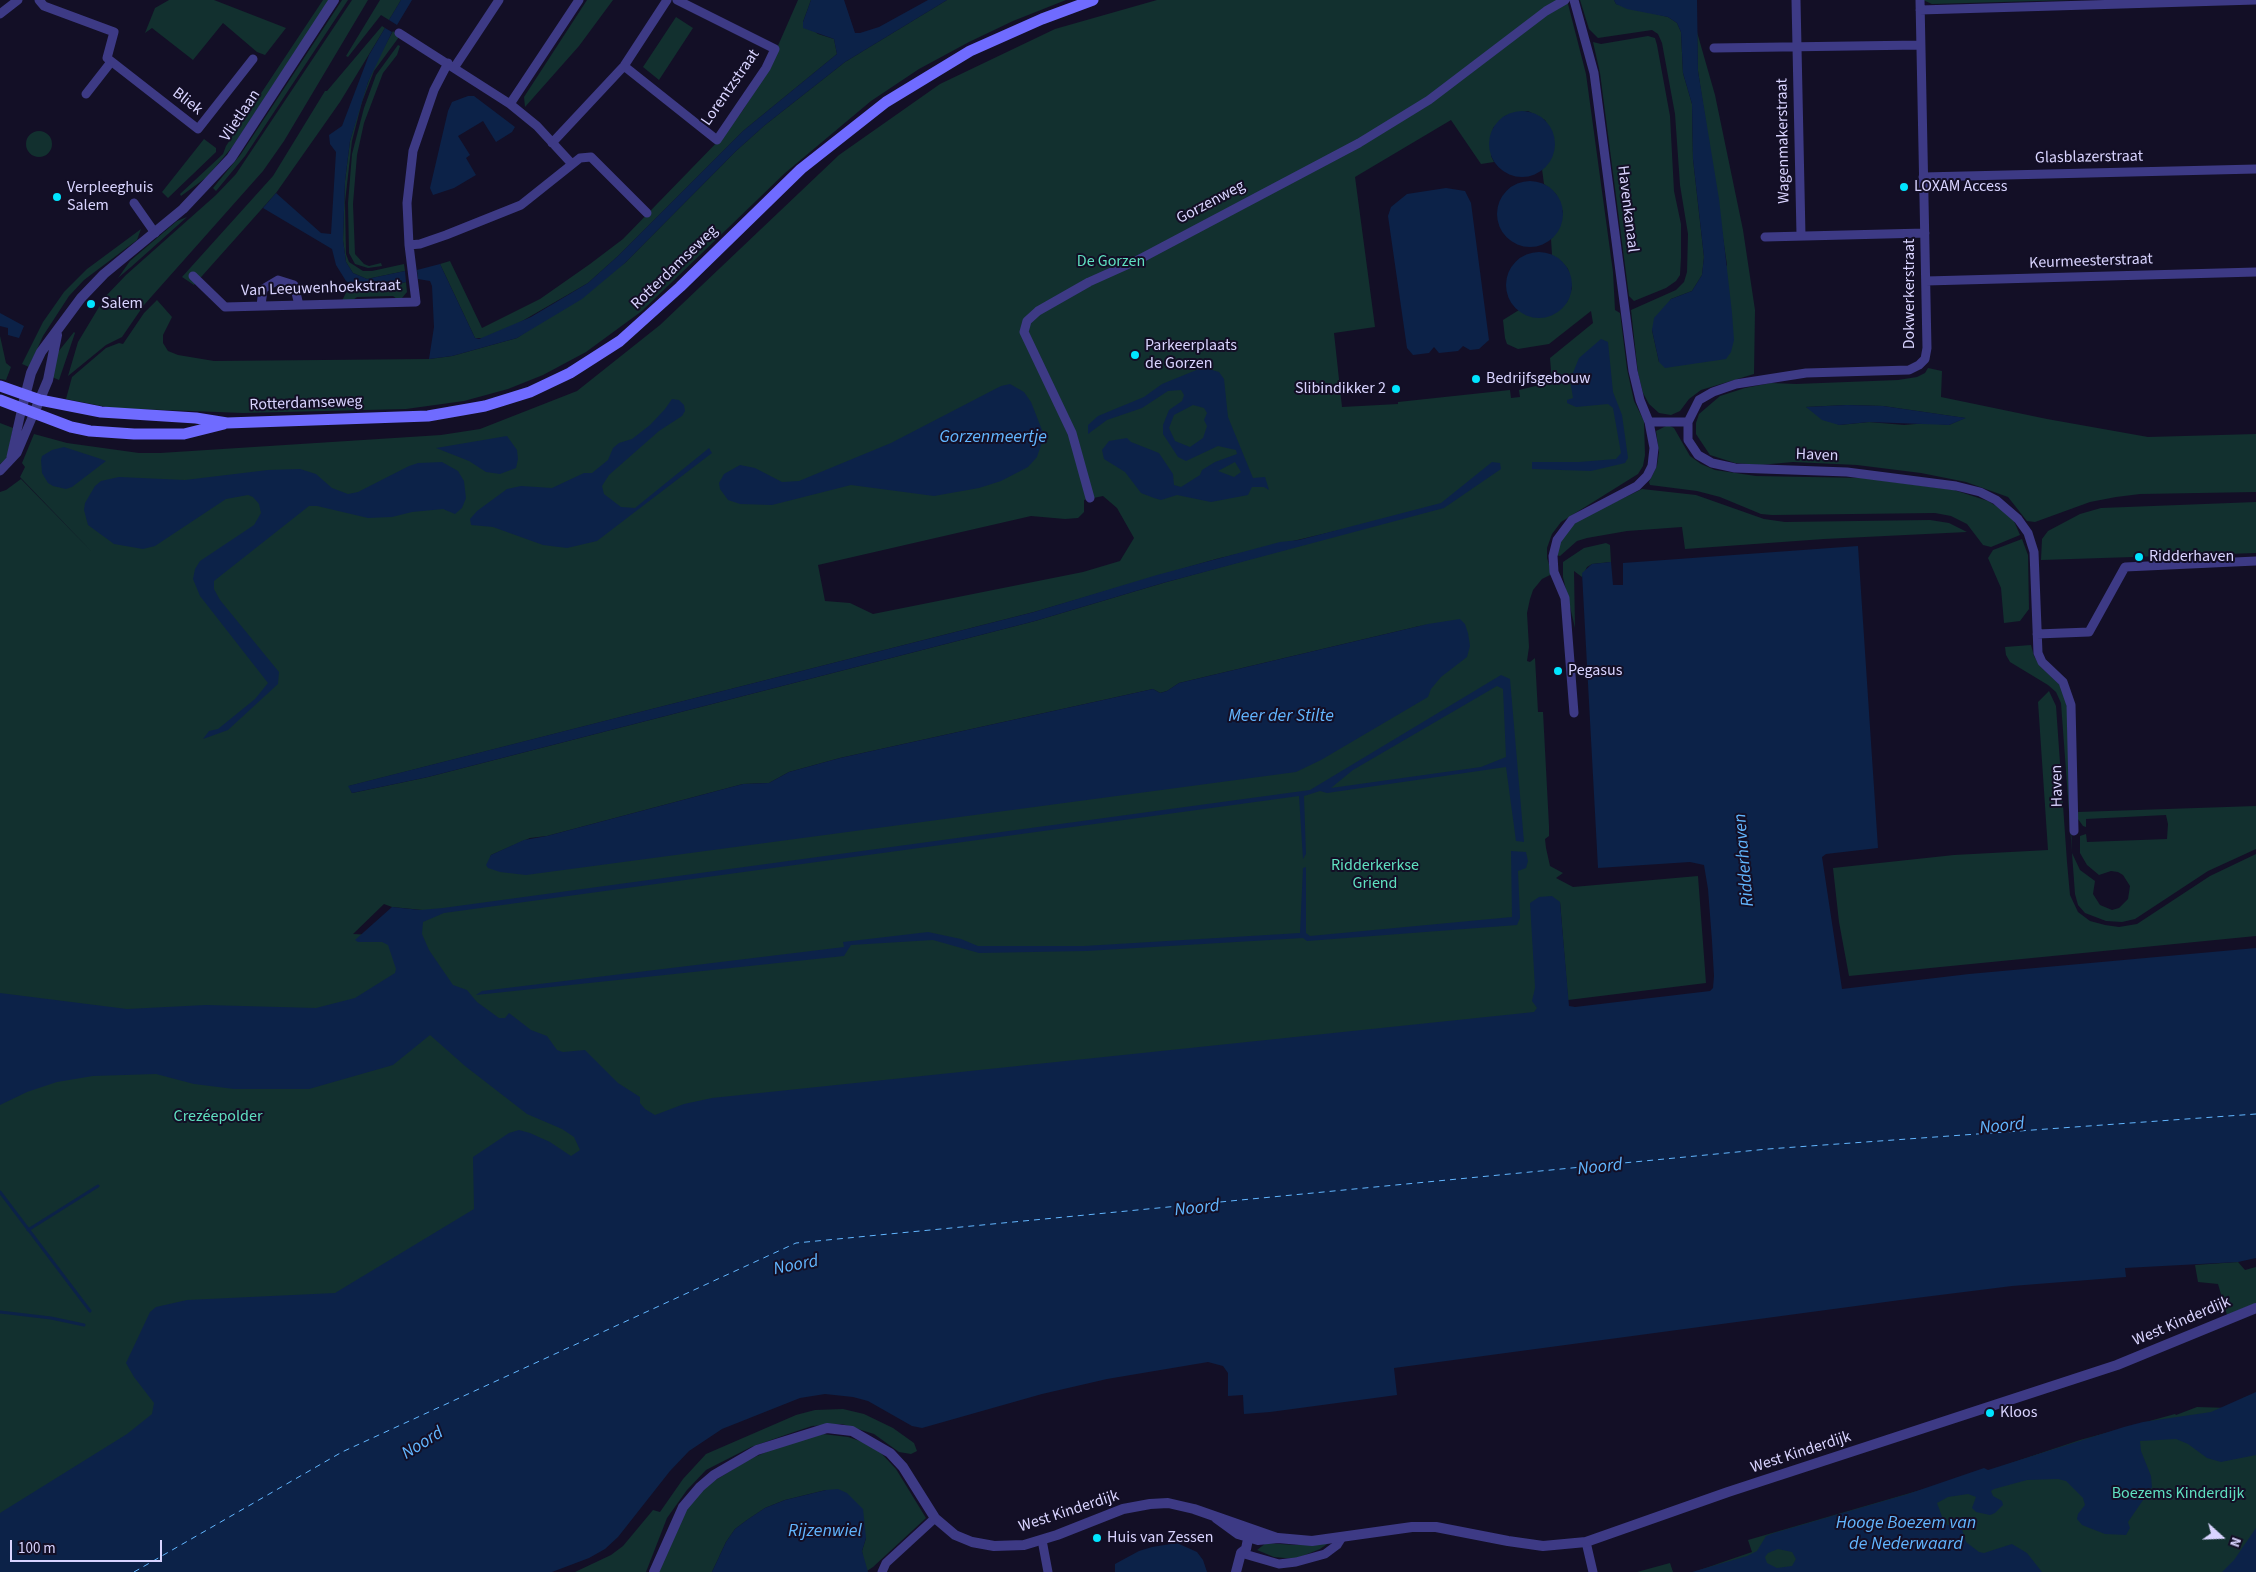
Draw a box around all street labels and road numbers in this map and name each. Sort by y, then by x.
street label: Lorentzstraat [698,46,764,130]
street label: Wagenmakerstraat [1773,78,1795,204]
street label: Bliek [168,84,206,120]
street label: Vlietlaan [217,86,265,146]
street label: Glasblazerstraat [2035,147,2143,169]
street label: Havenkanaal [1612,164,1642,254]
street label: Gorzenweg [1174,177,1248,229]
street label: Rotterdamseweg [628,222,722,314]
street label: Dokwerkerstraat [1900,239,1920,349]
street label: Keurmeesterstraat [2029,250,2153,274]
street label: Van Leeuwenhoekstraat [241,277,401,301]
street label: Rotterdamseweg [249,392,363,416]
street label: Haven [1795,446,1839,466]
street label: Haven [2048,765,2068,807]
street label: West Kinderdijk [2130,1293,2234,1351]
street label: West Kinderdijk [1748,1428,1854,1478]
street label: West Kinderdijk [1016,1487,1122,1537]

